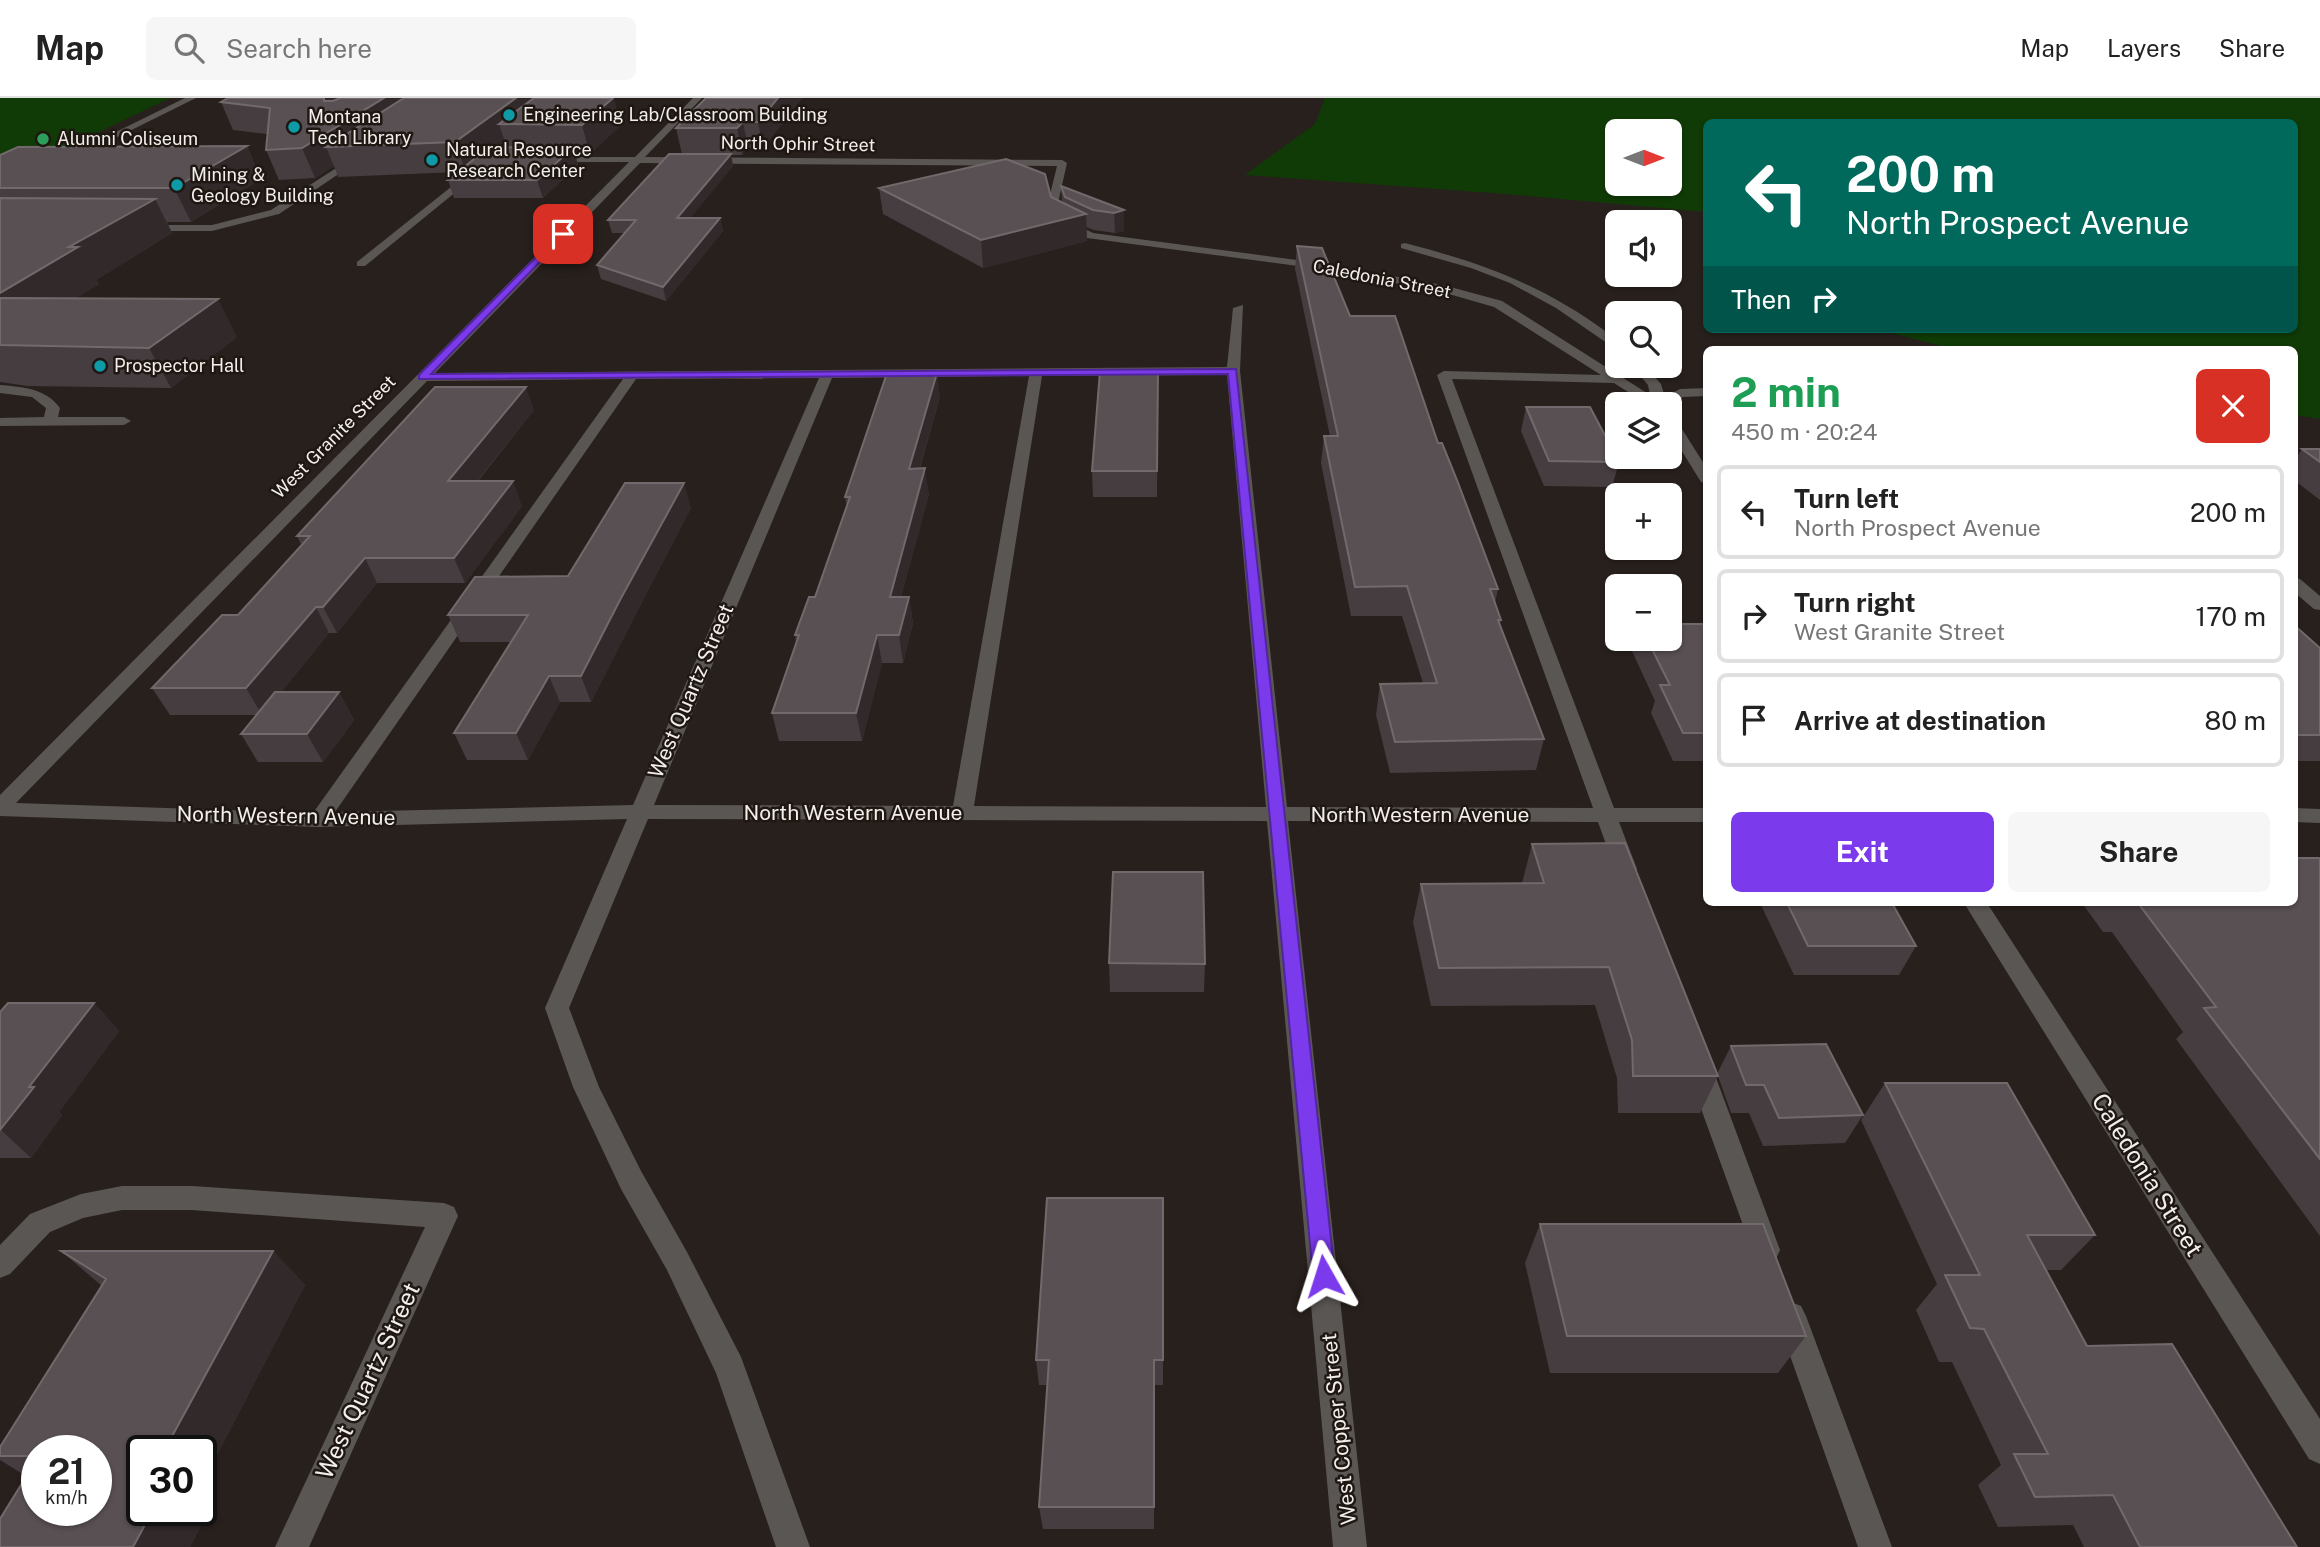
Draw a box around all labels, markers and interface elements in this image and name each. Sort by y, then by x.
search box [146,17,636,80]
text: Map [35,29,104,67]
icon: search [170,29,208,67]
text: Search here [226,33,372,64]
text: Map [2020,34,2069,62]
text: Layers [2107,34,2181,62]
text: Share [2219,34,2285,62]
place label: Engineering Lab/Classroom Building [523,104,828,125]
place label: Montana Tech Library [308,106,412,148]
marker: Engineering Lab/Classroom Building [501,107,517,123]
marker: Montana Tech Library [286,119,302,135]
north arrow [1605,119,1682,196]
map controls [1605,119,1682,651]
place label: Alumni Coliseum [57,128,198,149]
marker: Alumni Coliseum [35,131,51,147]
street label: North Ophir Street [720,132,876,155]
place label: Natural Resource Research Center [446,139,592,181]
text: 200 m [1846,145,1995,203]
icon: left [1731,147,1822,238]
marker: Natural Resource Research Center [424,152,440,168]
place label: Mining & Geology Building [191,164,334,206]
marker: Mining & Geology Building [169,177,185,193]
pin [533,204,593,264]
text: North Prospect Avenue [1846,204,2190,241]
button: sound [1605,210,1682,287]
icon: arrive [544,215,582,253]
street label: Caledonia Street [1311,255,1453,302]
icon: right [1805,280,1843,318]
text: Then [1731,284,1791,315]
button: search [1605,301,1682,378]
place label: Prospector Hall [114,355,245,376]
marker: Prospector Hall [92,358,108,374]
text: 2 min [1731,367,1841,416]
button: close [2196,369,2270,443]
street label: West Granite Street [268,371,400,503]
button: layers [1605,392,1682,469]
text: 450 m · 20:24 [1731,418,1877,445]
button: + [1605,483,1682,560]
text: Turn left [1794,483,1899,514]
icon: left [1735,493,1773,531]
text: 200 m [2190,497,2266,528]
text: North Prospect Avenue [1794,514,2041,541]
button: − [1605,574,1682,651]
text: Turn right [1794,587,1916,618]
icon: right [1735,597,1773,635]
street label: West Quartz Street [643,600,739,782]
text: 170 m [2196,601,2266,632]
text: West Granite Street [1794,618,2005,645]
icon: arrive [1735,701,1773,739]
text: Arrive at destination [1794,705,2046,736]
text: 80 m [2205,705,2266,736]
street label: North Western Avenue [744,800,963,825]
street label: North Western Avenue [176,801,396,830]
street label: North Western Avenue [1311,802,1530,827]
button: Exit [1731,812,1994,892]
button: Share [2008,812,2270,892]
street label: Caledonia Street [2086,1088,2209,1261]
position arrow [1287,1239,1361,1313]
street label: West Quartz Street [309,1278,425,1483]
street label: West Copper Street [1316,1332,1361,1526]
speed limit sign: 30 [126,1435,217,1526]
text: 21 [48,1451,85,1492]
text: km/h [45,1487,88,1508]

